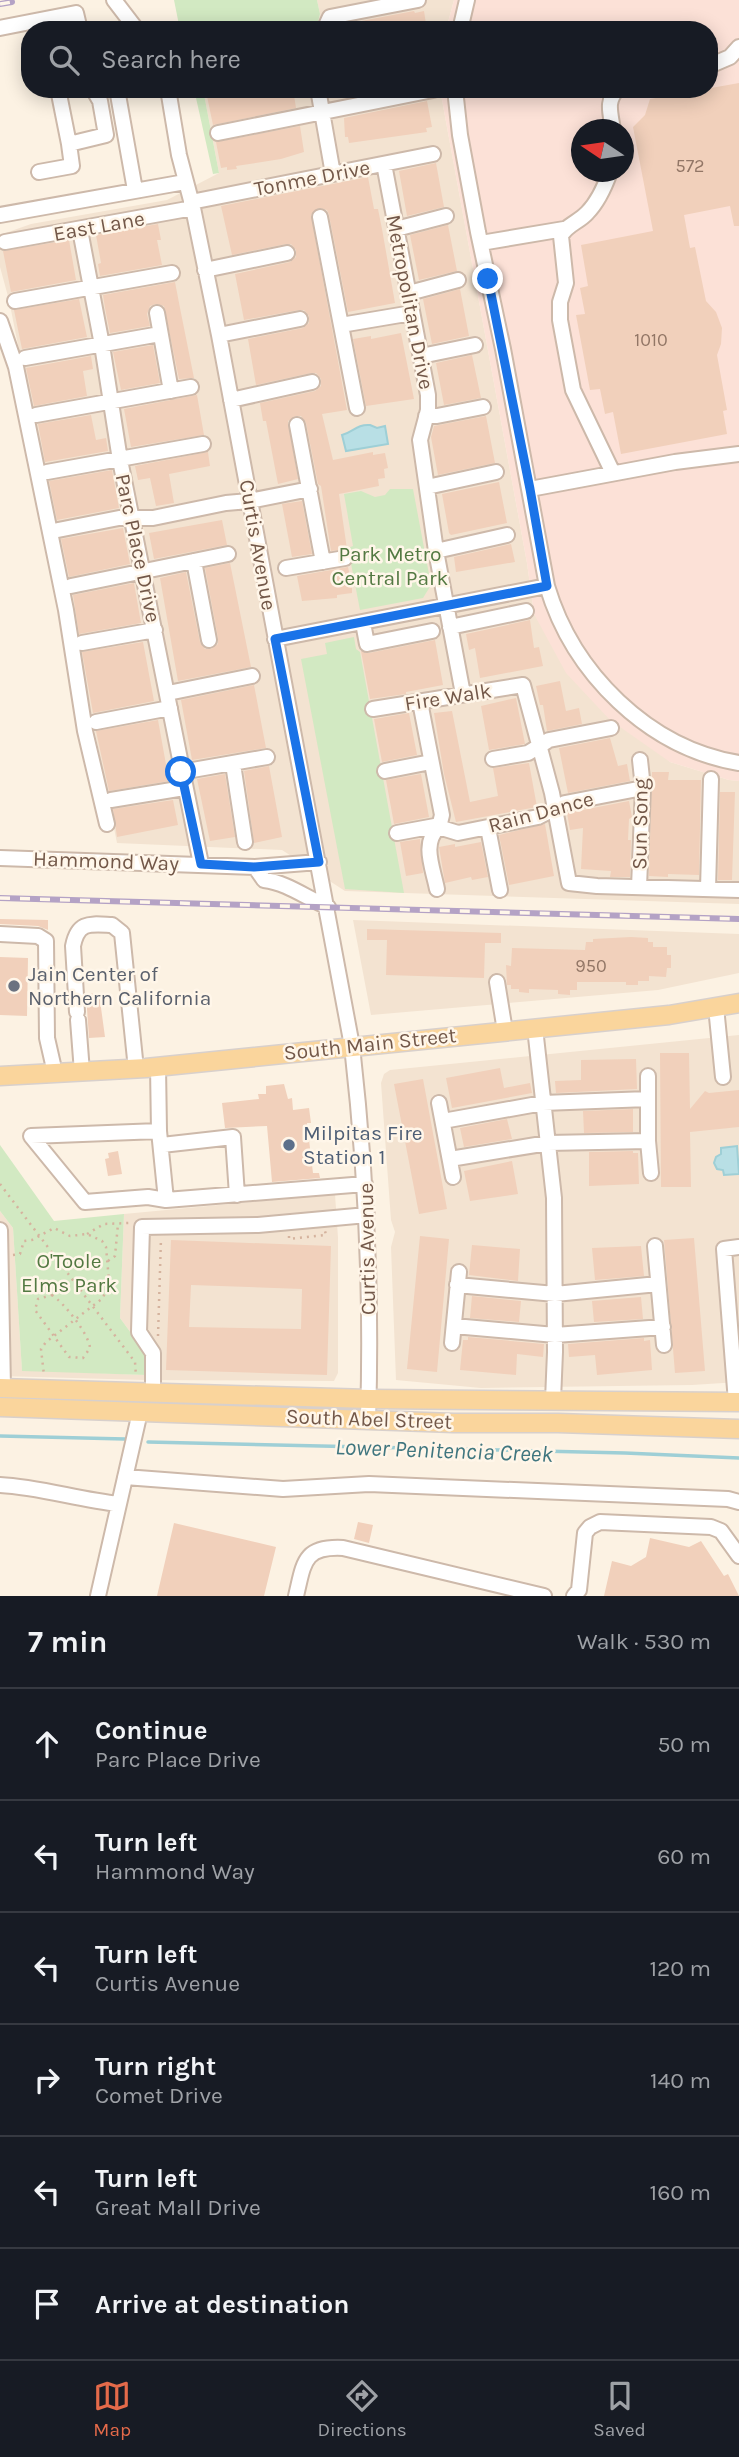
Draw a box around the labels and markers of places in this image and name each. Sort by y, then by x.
place label: Jain Center of Northern California [28,962,211,1010]
marker: Jain Center of Northern California [6,978,22,994]
place label: Milpitas Fire Station 1 [303,1121,423,1169]
marker: Milpitas Fire Station 1 [281,1137,297,1153]

